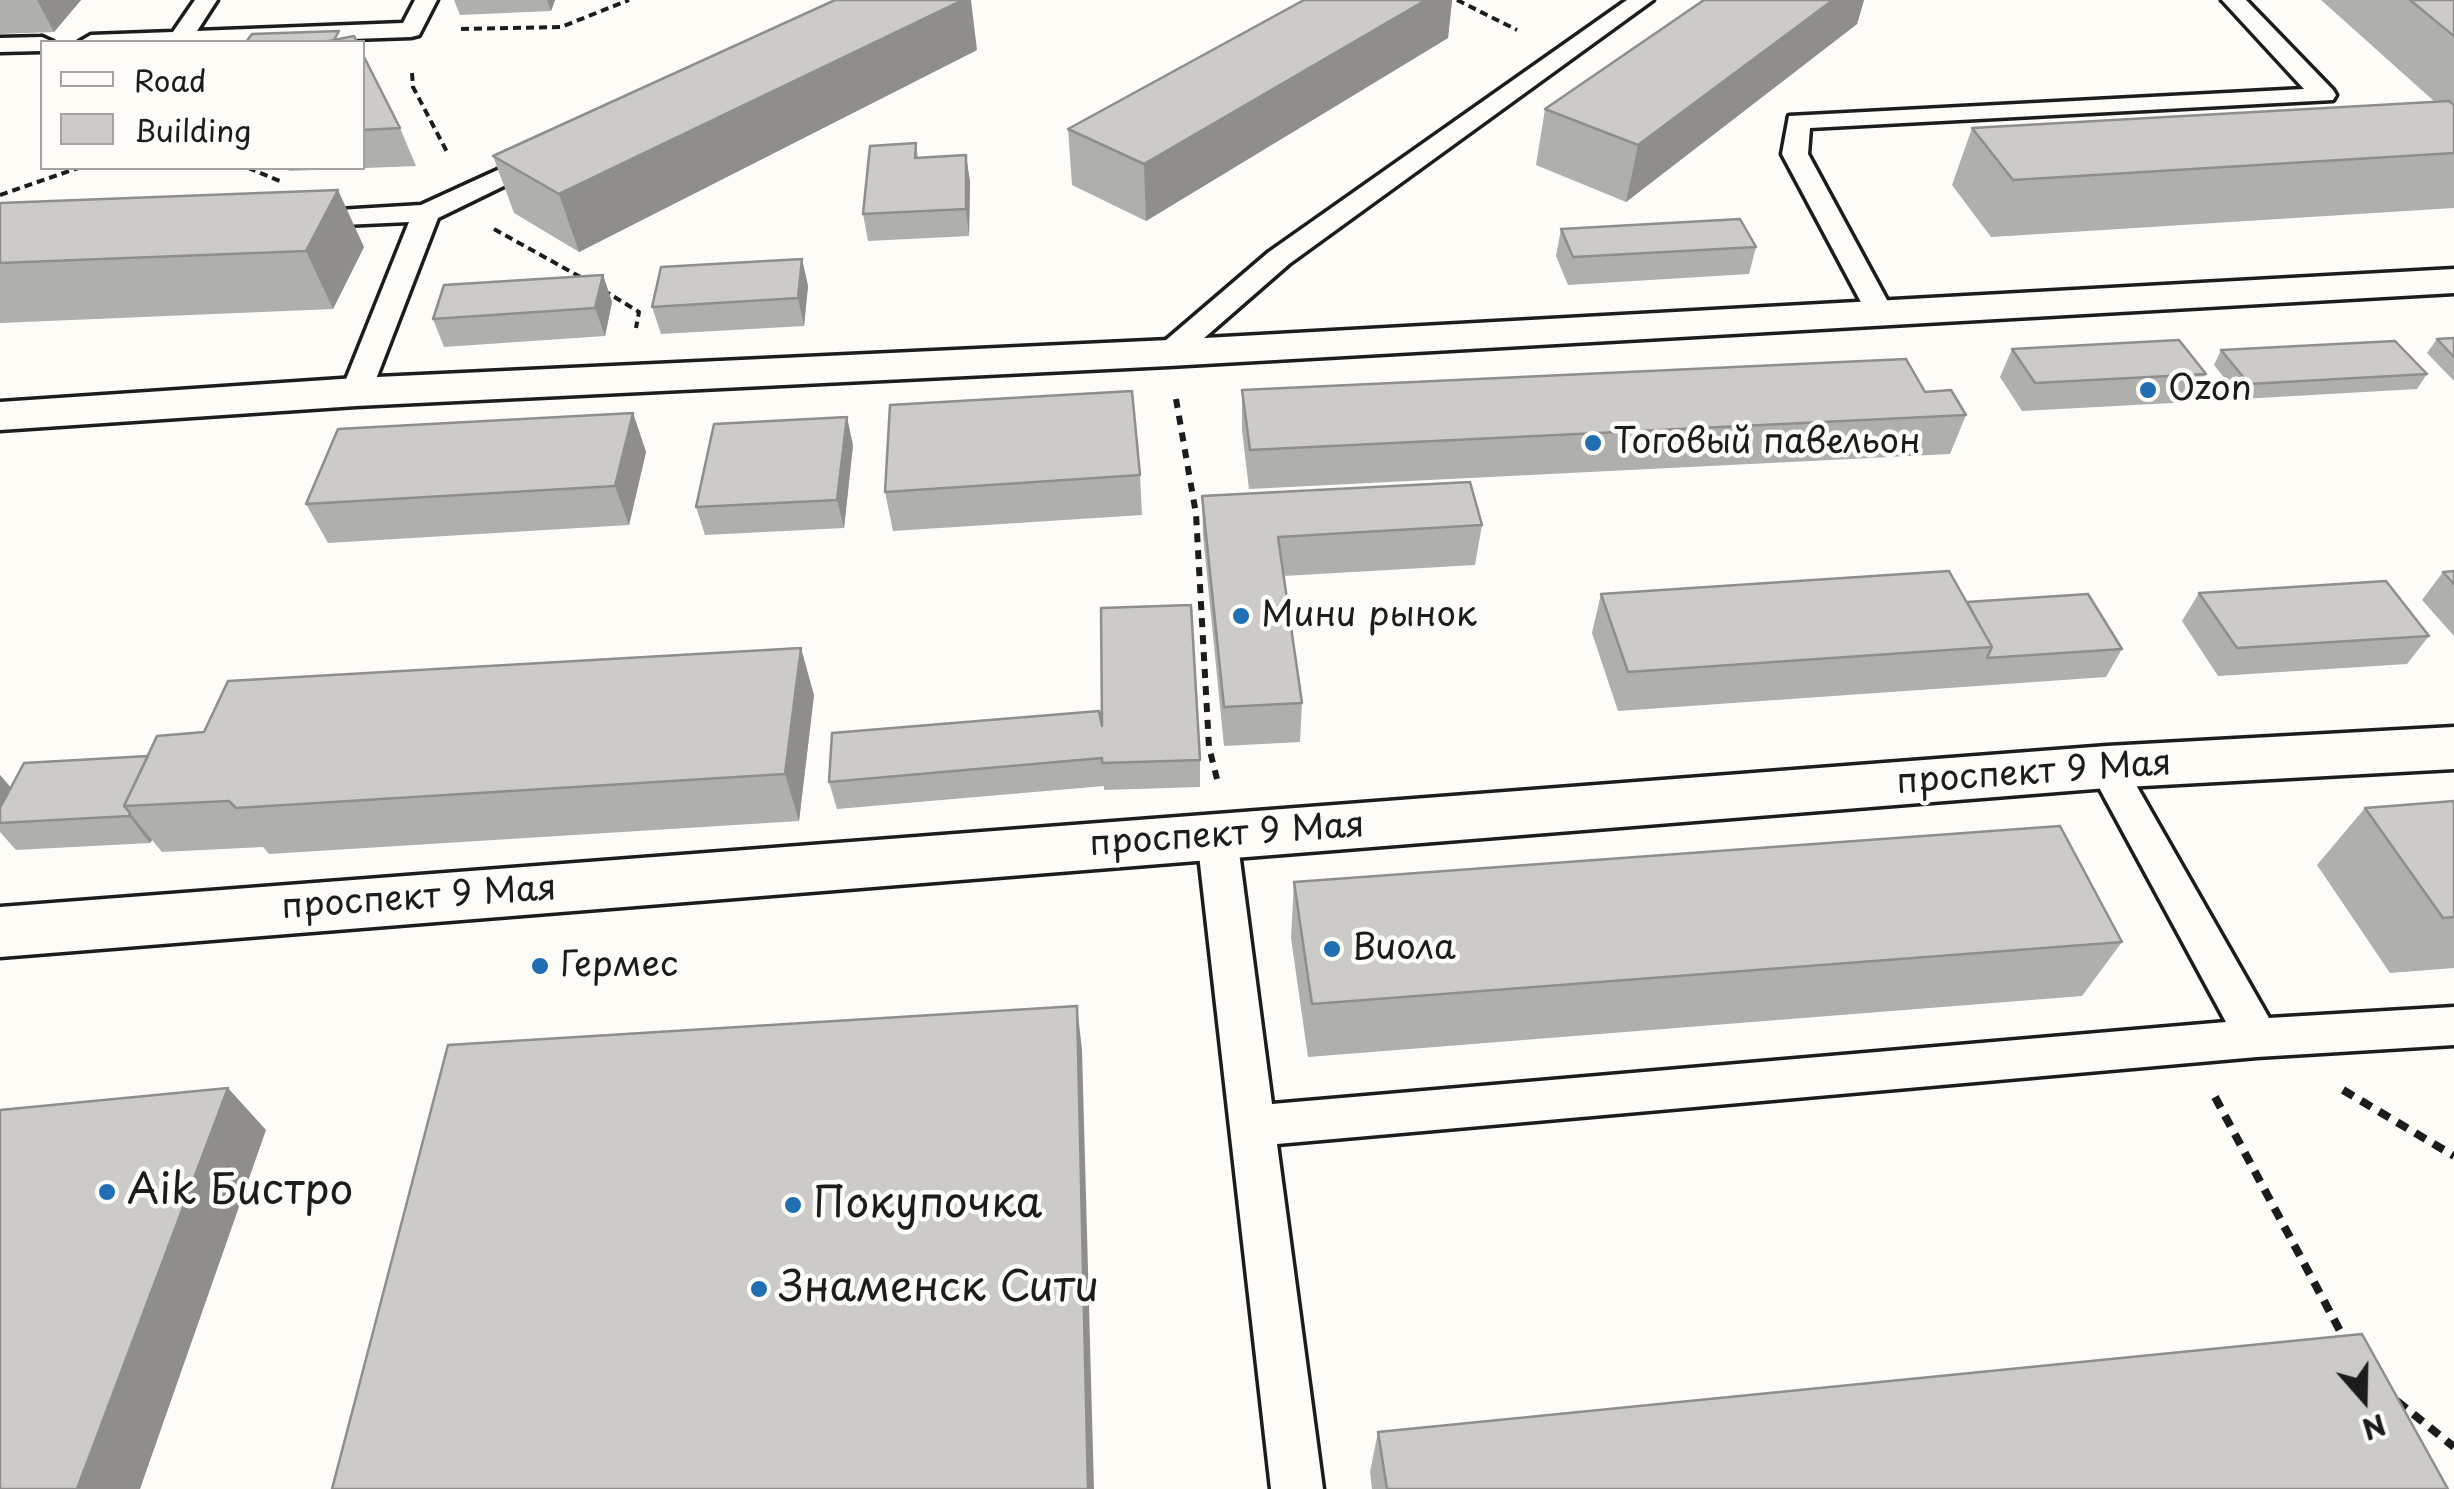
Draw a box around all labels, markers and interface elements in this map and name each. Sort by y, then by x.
legend [40,40,365,170]
text: Road [134,57,207,102]
text: Building [134,107,251,152]
place label: Ozon [2168,369,2252,411]
marker: Ozon [2137,379,2159,401]
place label: Тоговый павельон [1613,422,1921,464]
marker: Тоговый павельон [1582,432,1604,454]
place label: Мини рынок [1261,595,1477,637]
marker: Мини рынок [1230,605,1252,627]
street label: проспект 9 Мая [1895,743,2173,805]
street label: проспект 9 Мая [1088,805,1366,867]
street label: проспект 9 Мая [280,868,558,930]
place label: Виола [1352,928,1456,970]
marker: Виола [1321,938,1343,960]
place label: Гермес [560,945,678,987]
marker: Гермес [529,955,551,977]
place label: Aik Бистро [127,1167,353,1217]
place label: Покупочка [813,1180,1042,1230]
marker: Aik Бистро [96,1181,118,1203]
marker: Покупочка [782,1194,804,1216]
place label: Знаменск Сити [779,1264,1099,1314]
marker: Знаменск Сити [748,1278,770,1300]
north arrow [2314,1349,2414,1449]
text: N [2357,1404,2392,1452]

